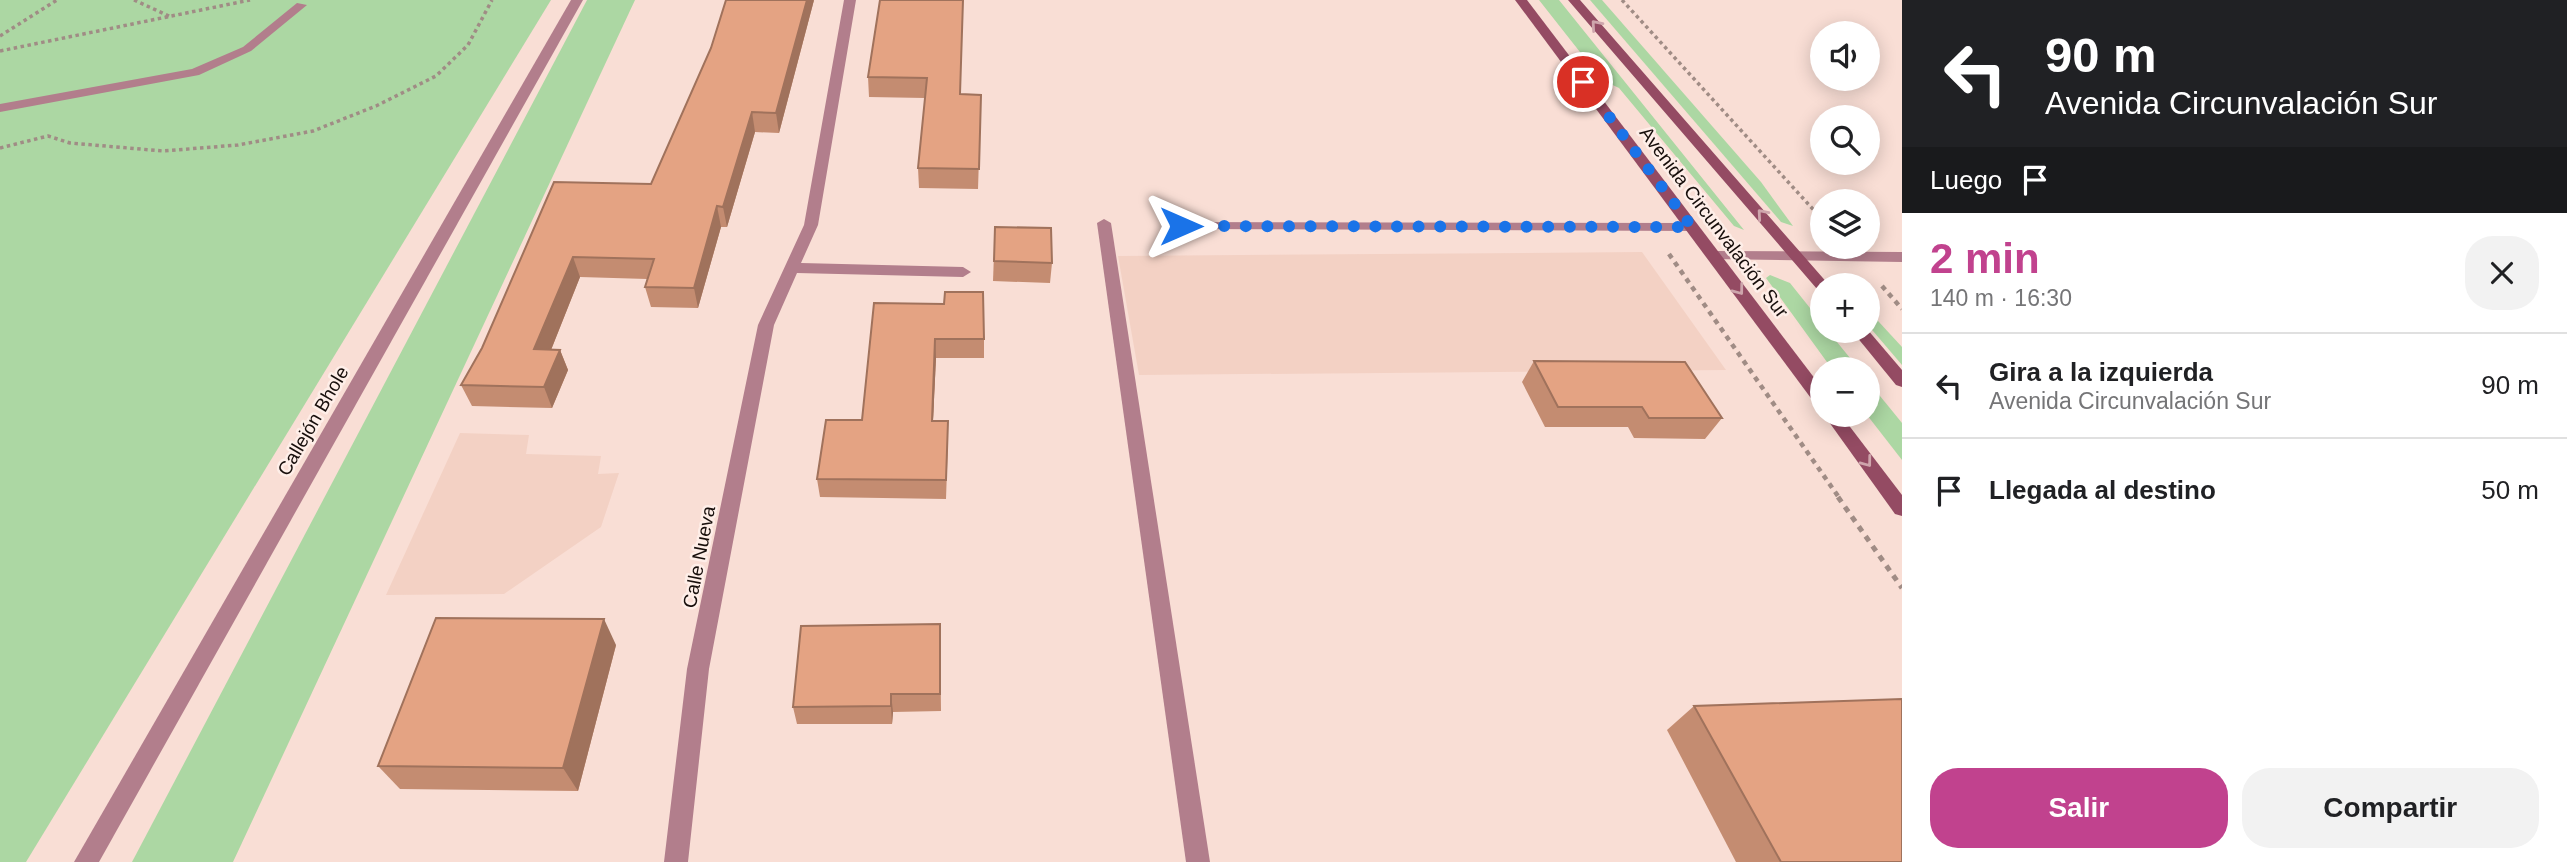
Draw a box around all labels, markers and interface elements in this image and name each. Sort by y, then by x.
one-way arrow [1592,20,1604,33]
map controls [1810,21,1880,427]
button: sound [1810,21,1880,91]
icon: left [1930,28,2021,119]
text: 90 m [2045,28,2157,82]
pin [1553,52,1613,112]
icon: arrive [1564,63,1602,101]
text: Avenida Circunvalación Sur [2045,85,2438,121]
button: search [1810,105,1880,175]
street label: Avenida Circunvalación Sur [1635,123,1793,322]
icon: arrive [2016,161,2054,199]
text: Luego [1930,165,2002,195]
position arrow [1144,189,1218,263]
button: layers [1810,189,1880,259]
one-way arrow [1758,209,1771,222]
text: 2 min [1930,235,2040,282]
button: close [2465,236,2539,310]
button: + [1810,273,1880,343]
one-way arrow [1731,282,1743,295]
text: 140 m · 16:30 [1930,285,2072,311]
button: − [1810,357,1880,427]
text: Gira a la izquierda [1989,357,2213,387]
street label: Callejón Bhole [273,363,353,479]
icon: left [1930,367,1968,405]
text: 90 m [2481,370,2539,400]
text: Avenida Circunvalación Sur [1989,388,2271,414]
one-way arrow [1859,454,1871,467]
icon: arrive [1930,472,1968,510]
text: Llegada al destino [1989,475,2216,505]
text: 50 m [2481,475,2539,505]
street label: Calle Nueva [679,504,719,610]
button: Salir [1930,768,2228,848]
button: Compartir [2242,768,2539,848]

